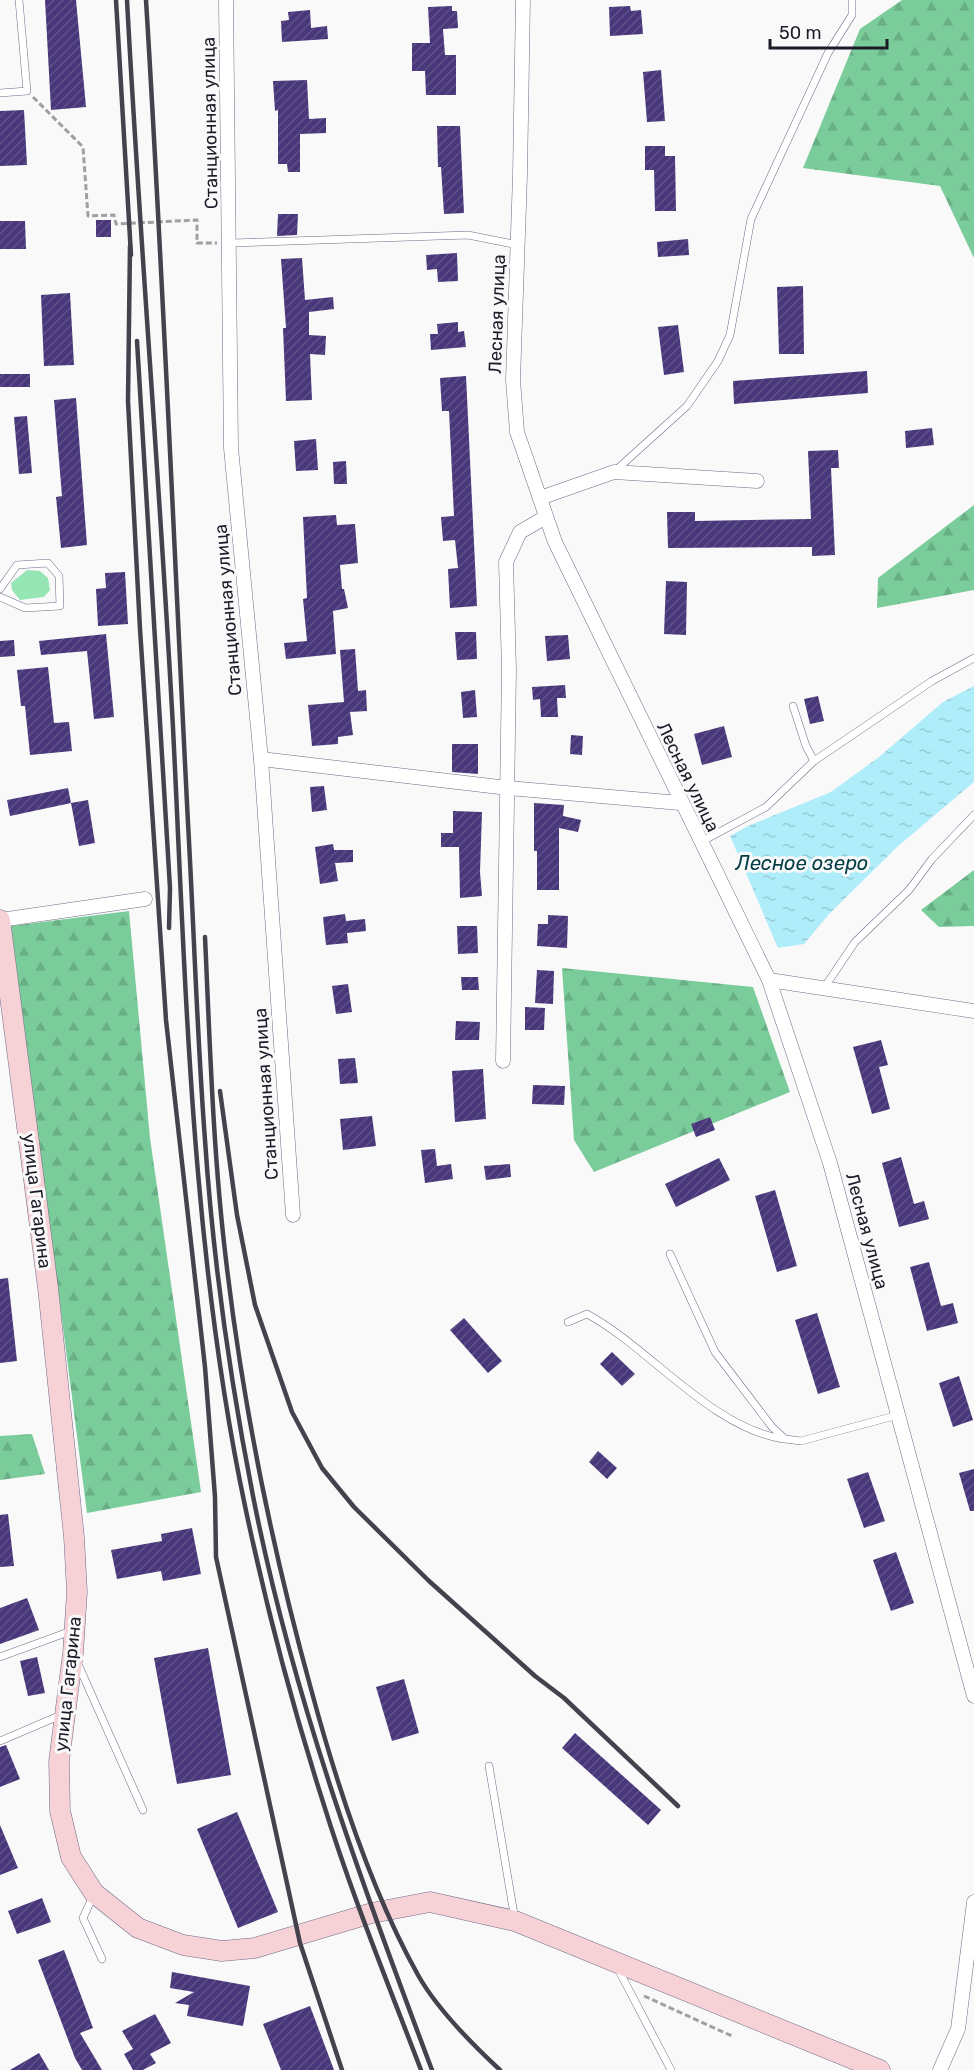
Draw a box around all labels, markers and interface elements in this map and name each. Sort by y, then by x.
scale bar [770,12,887,50]
text: 50 m [779,22,822,44]
street label: Станционная улица [197,37,223,209]
street label: Лесная улица [484,254,510,374]
street label: Станционная улица [210,523,246,697]
street label: Лесная улица [652,718,724,836]
water label: Лесное озеро [735,851,868,875]
street label: Станционная улица [249,1007,283,1181]
street label: улица Гагарина [18,1132,56,1270]
street label: Лесная улица [841,1170,893,1292]
street label: улица Гагарина [50,1615,86,1753]

